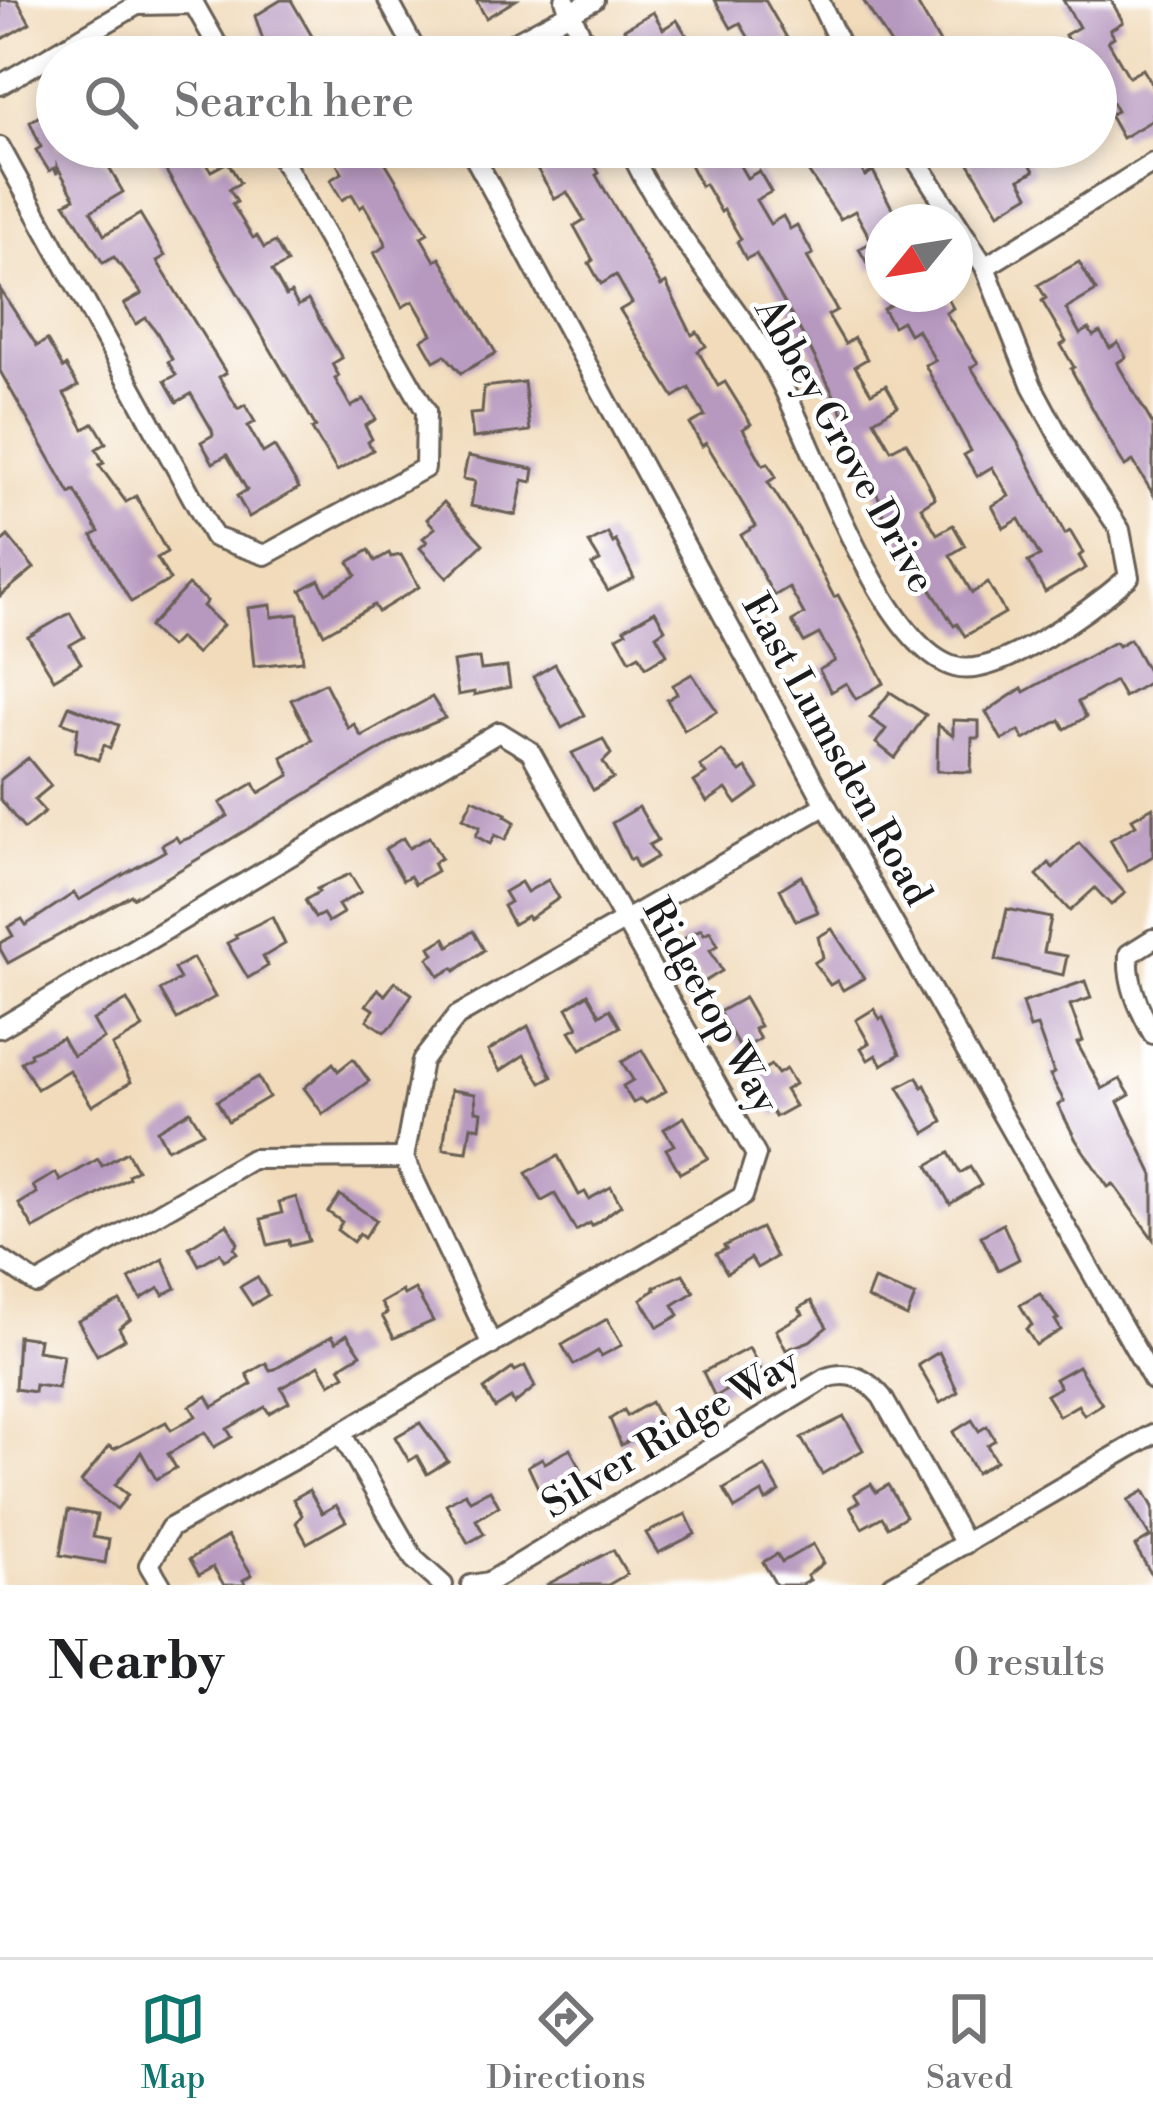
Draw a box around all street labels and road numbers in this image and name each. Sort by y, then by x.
street label: Abbey Grove Drive [742,289,945,602]
street label: East Lumsden Road [730,586,942,914]
street label: Ridgetop Way [631,890,790,1123]
street label: Silver Ridge Way [534,1337,809,1530]

